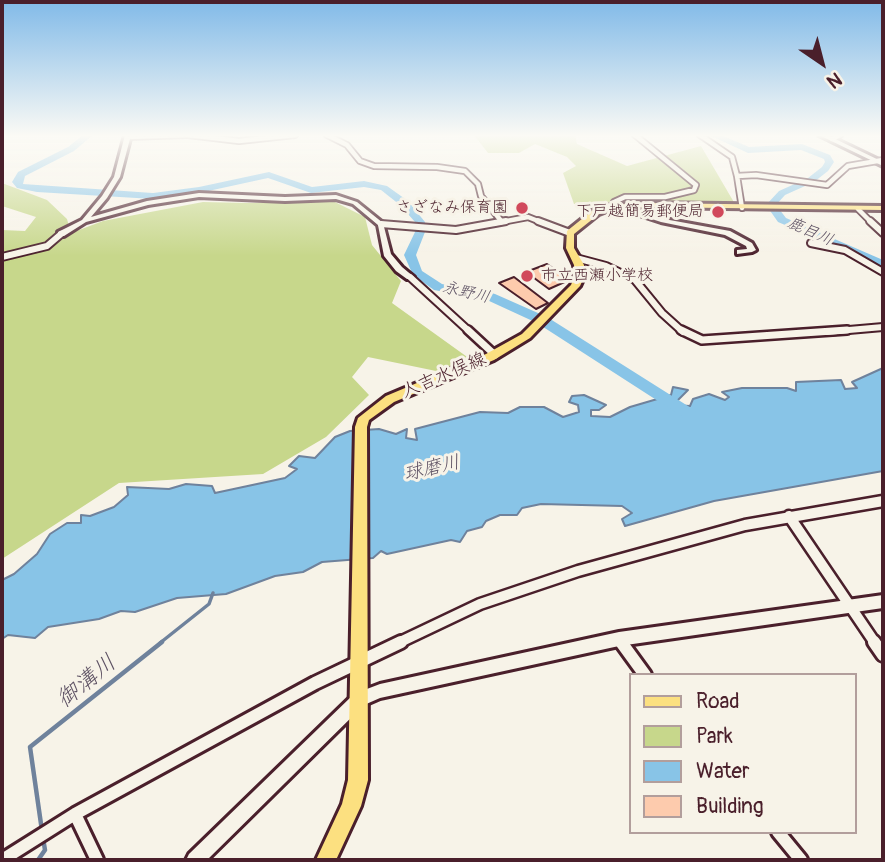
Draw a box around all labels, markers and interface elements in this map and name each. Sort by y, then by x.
north arrow [787,28,857,98]
text: N [822,67,846,94]
place label: さざなみ保育園 [396,198,508,218]
marker: さざなみ保育園 [514,200,530,216]
place label: 下戸越簡易郵便局 [576,202,704,222]
marker: 下戸越簡易郵便局 [710,204,726,220]
water label: 鹿目川 [784,213,836,251]
place label: 市立西瀬小学校 [541,266,653,286]
marker: 市立西瀬小学校 [519,268,535,284]
water label: 永野川 [440,278,492,308]
street label: 人吉水俣線 [398,348,490,404]
water label: 球磨川 [402,451,462,487]
water label: 御溝川 [52,650,122,714]
legend [630,673,857,834]
text: Road [696,688,740,715]
text: Park [696,723,733,750]
text: Water [696,758,749,785]
text: Building [696,793,763,820]

